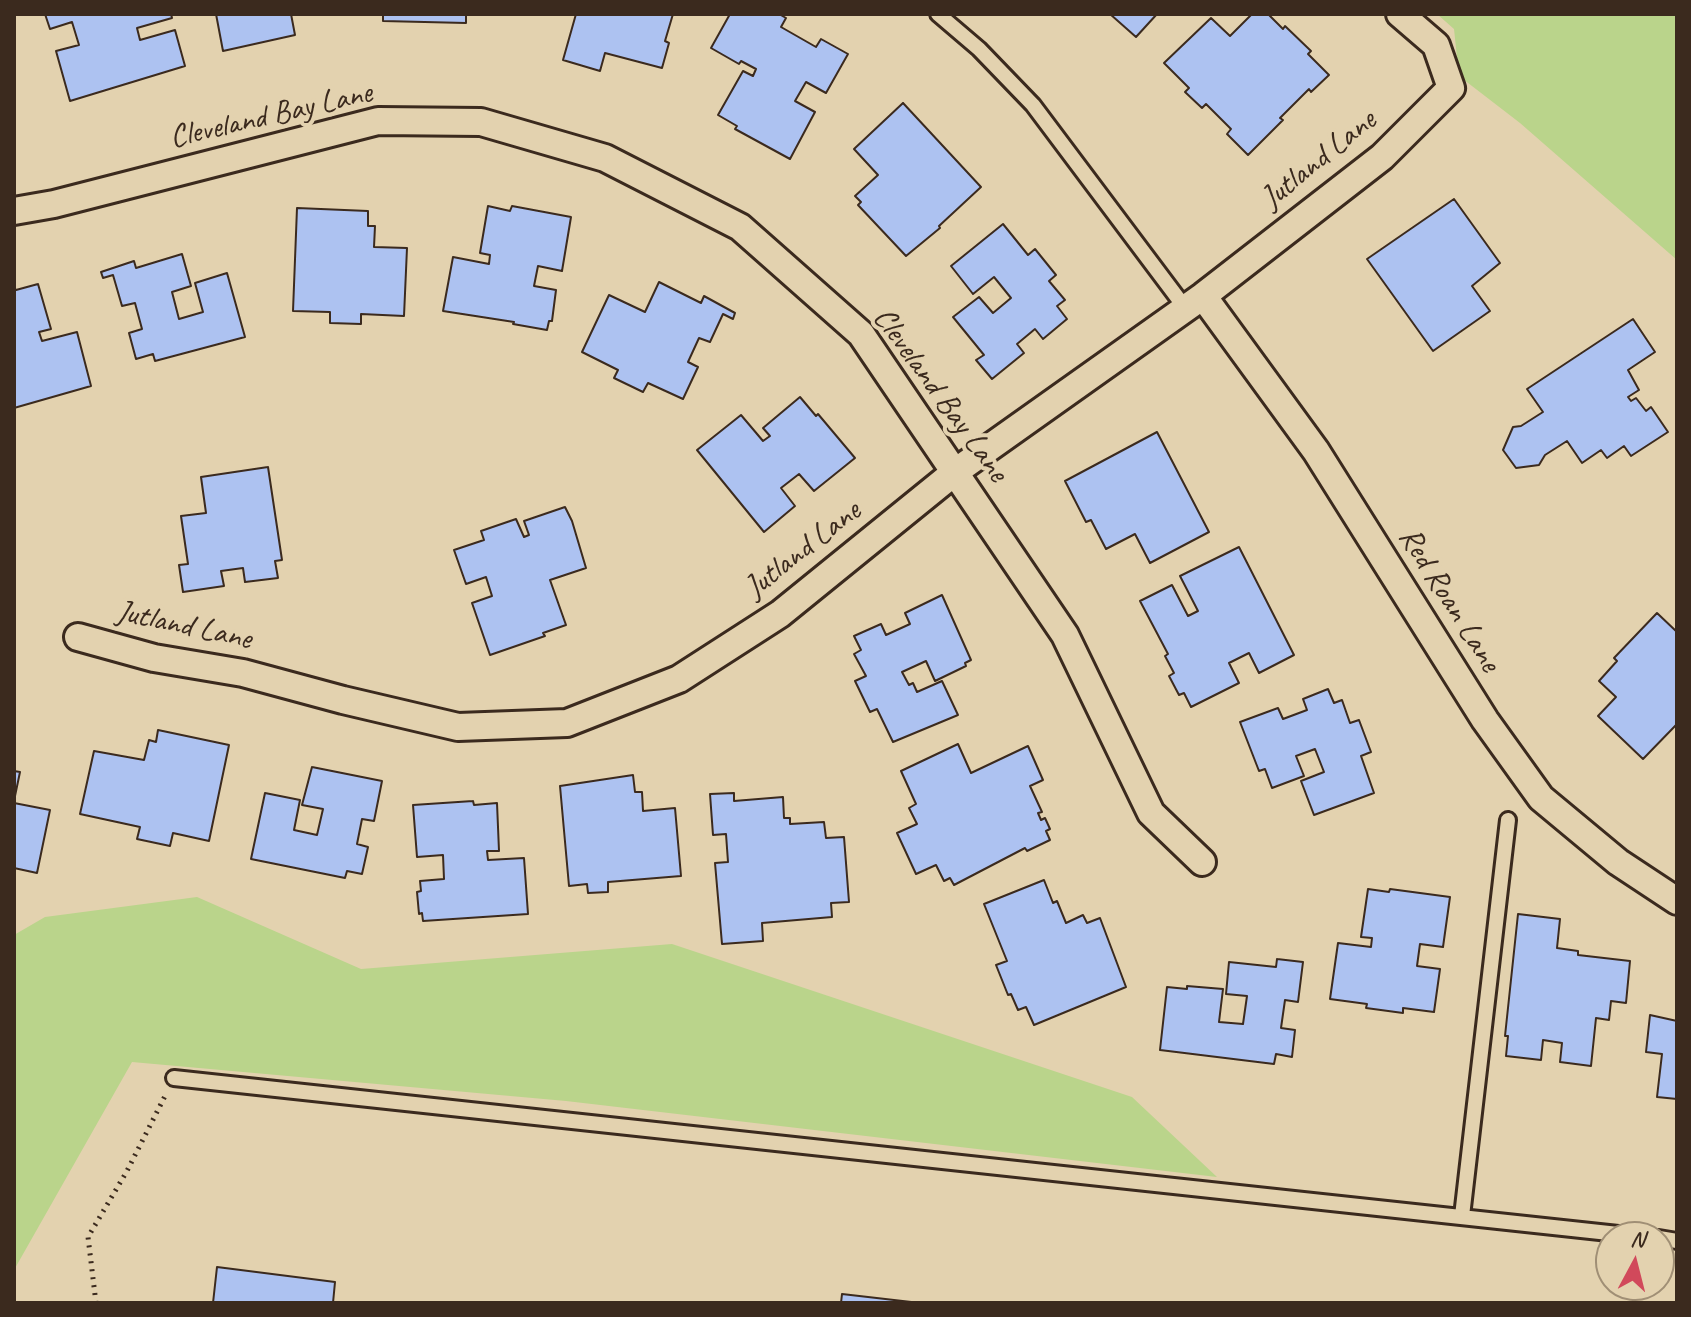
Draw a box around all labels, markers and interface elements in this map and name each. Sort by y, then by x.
street label: Cleveland Bay Lane [166,74,376,158]
street label: Jutland Lane [1254,102,1384,218]
street label: Cleveland Bay Lane [864,300,1016,490]
street label: Jutland Lane [737,493,869,607]
street label: Red Roan Lane [1389,521,1509,679]
street label: Jutland Lane [113,593,255,659]
north arrow [1595,1221,1675,1301]
text: N [1629,1224,1646,1254]

